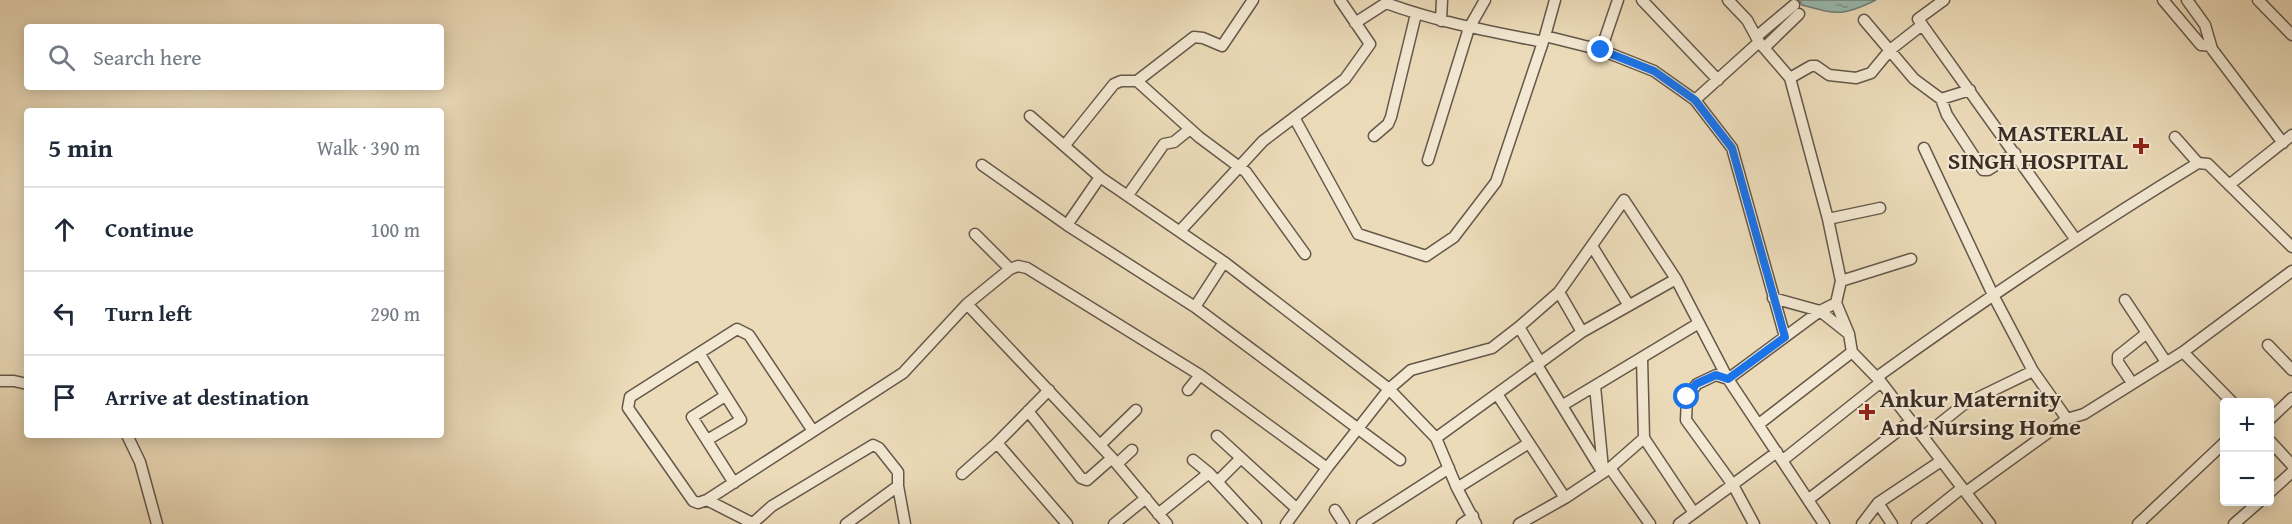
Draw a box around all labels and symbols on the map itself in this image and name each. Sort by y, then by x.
route end [1587,36,1613,62]
place label: MASTERLAL SINGH HOSPITAL [1948,115,2129,178]
marker: MASTERLAL SINGH HOSPITAL [2132,137,2150,155]
place label: Ankur Maternity And Nursing Home [1880,381,2081,444]
route start [1673,383,1699,409]
marker: Ankur Maternity And Nursing Home [1858,403,1876,421]

